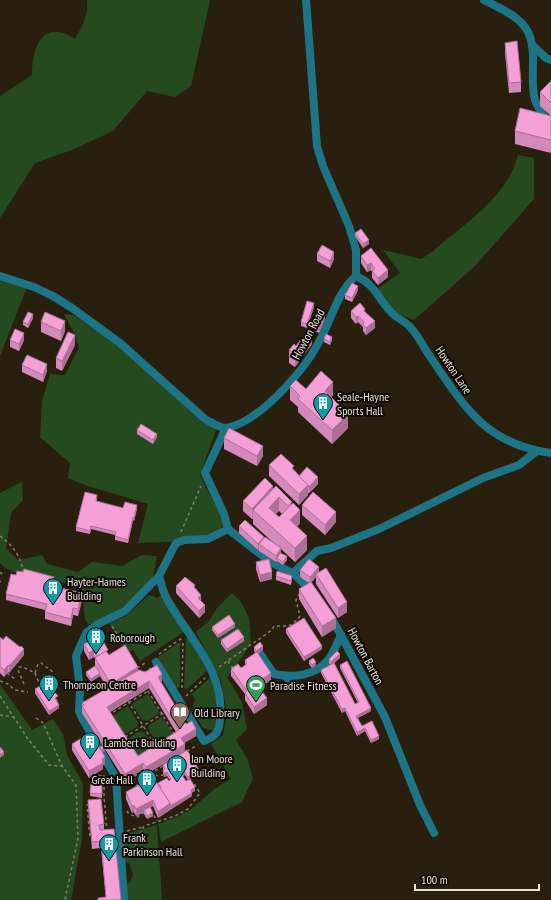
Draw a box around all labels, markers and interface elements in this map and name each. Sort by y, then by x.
street label: Howton Road [288,306,328,362]
street label: Howton Lane [433,343,476,397]
place label: Seale-Hayne Sports Hall [337,389,389,418]
building icon: Seale-Hayne Sports Hall [312,392,334,420]
place label: Hayter-Hames Building [67,574,126,603]
building icon: Hayter-Hames Building [42,577,64,605]
street label: Howton Barton [345,625,387,687]
building icon: Roborough [85,626,107,654]
place label: Roborough [110,630,155,645]
building icon: Thompson Centre [38,673,60,701]
sports icon: Paradise Fitness [245,674,267,702]
place label: Thompson Centre [63,677,136,692]
place label: Paradise Fitness [270,678,337,693]
library icon: Old Library [169,701,191,729]
place label: Old Library [194,705,240,720]
building icon: Lambert Building [79,731,101,759]
place label: Lambert Building [104,735,176,750]
place label: Ian Moore Building [191,751,233,780]
building icon: Ian Moore Building [166,754,188,782]
building icon: Great Hall [136,768,158,796]
place label: Great Hall [91,772,133,787]
place label: Frank Parkinson Hall [123,830,183,859]
building icon: Frank Parkinson Hall [98,833,120,861]
scale bar [415,866,539,892]
text: 100 m [421,872,448,887]

